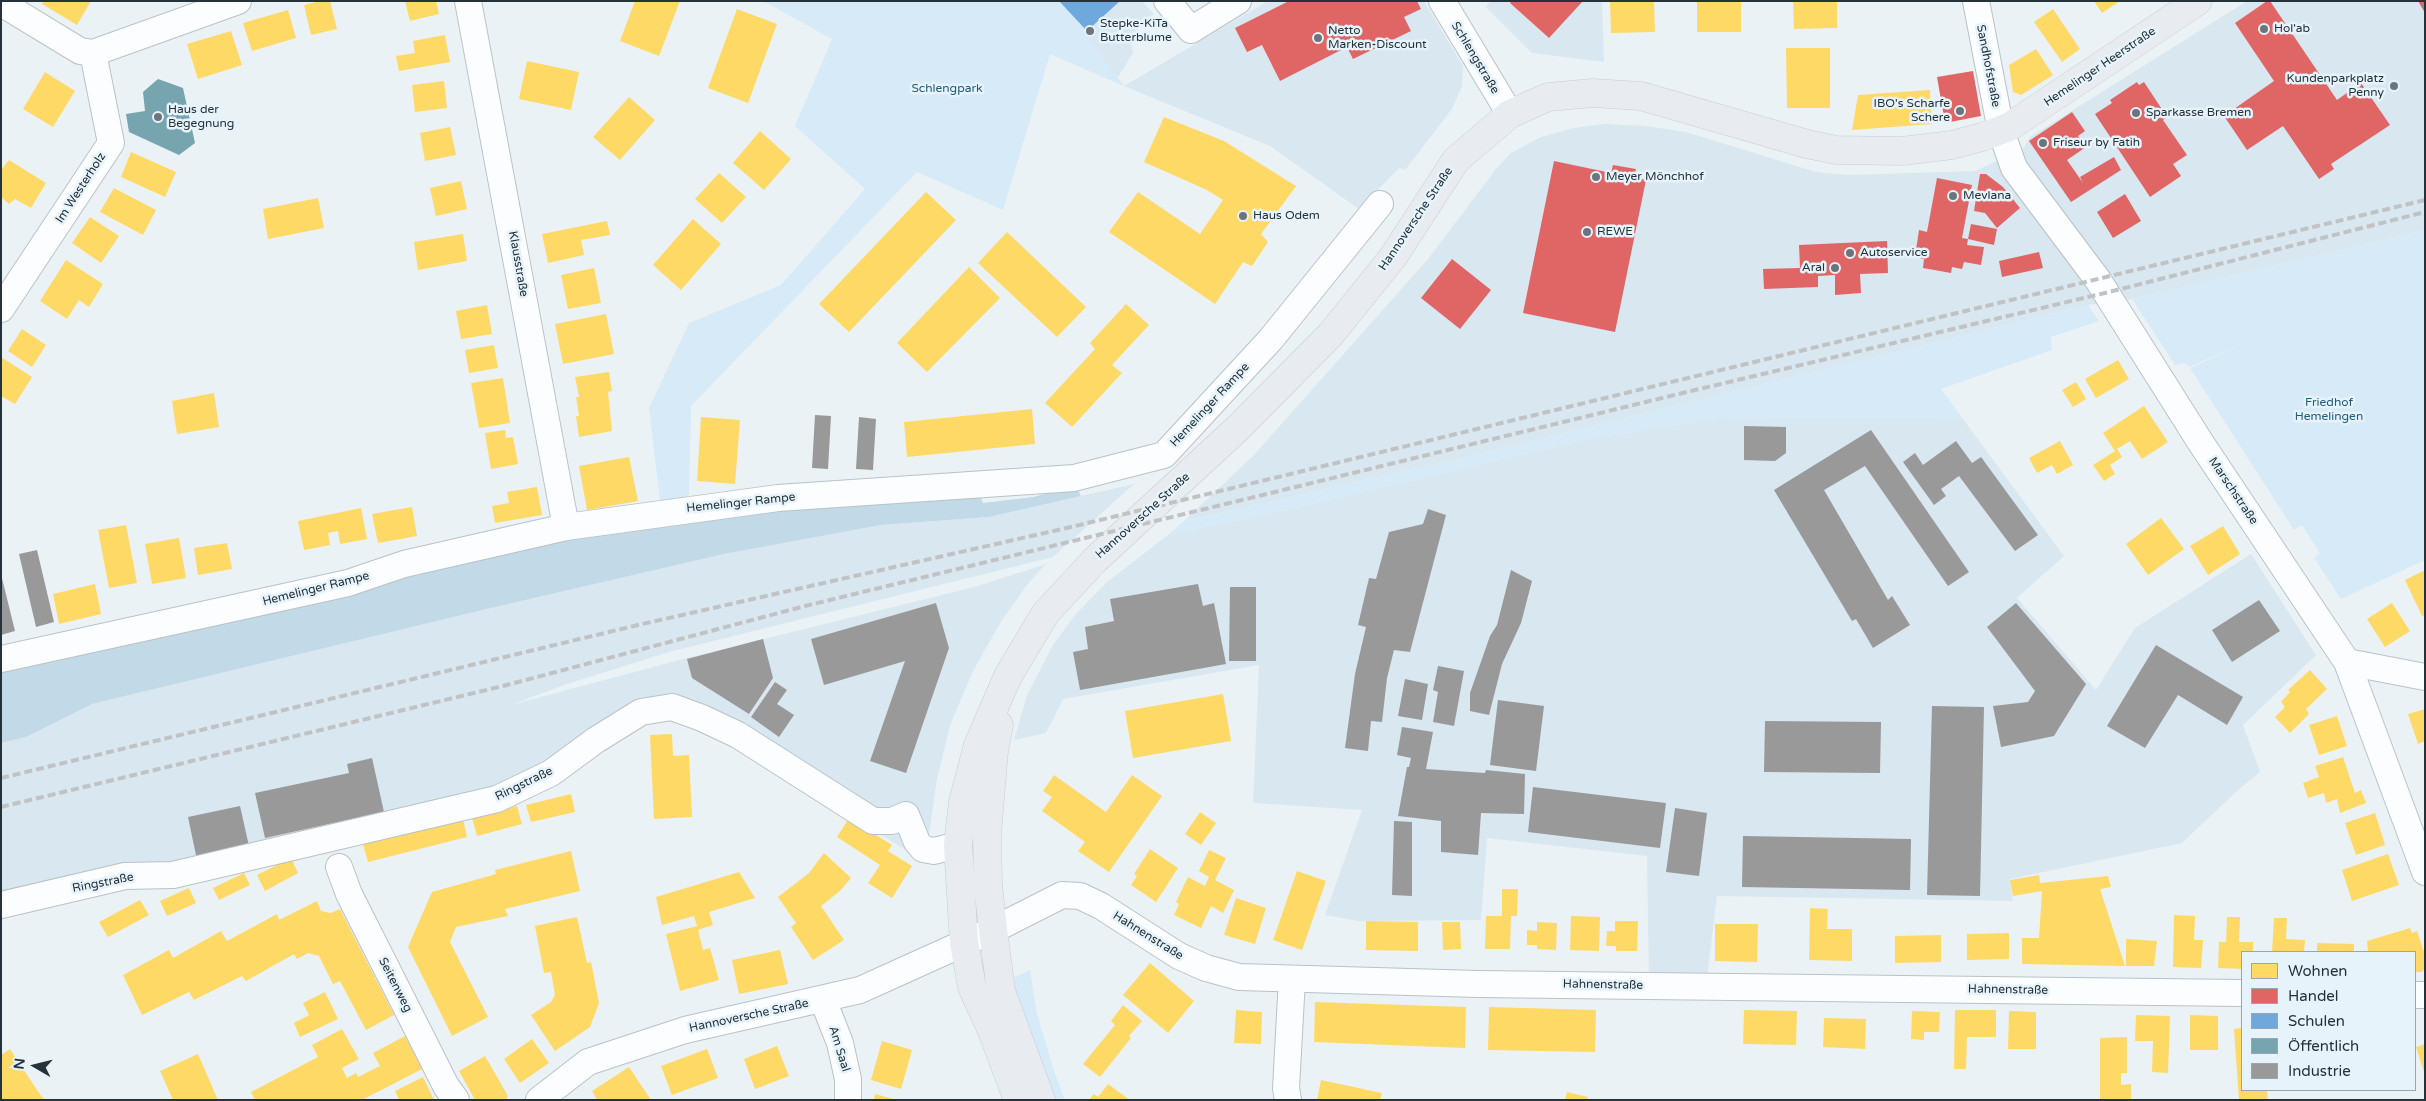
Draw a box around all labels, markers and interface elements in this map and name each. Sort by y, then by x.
place label: Stepke-KiTa Butterblume [1100,17,1172,45]
street label: Schlengstraße [1448,19,1502,97]
place label: Hol'ab [2274,22,2310,36]
street label: Sandhofstraße [1973,23,2003,109]
marker: Hol'ab [2258,23,2270,35]
place label: Netto Marken-Discount [1328,24,1427,52]
street label: Hemelinger Heerstraße [2041,24,2159,110]
marker: Stepke-KiTa Butterblume [1084,25,1096,37]
marker: Netto Marken-Discount [1312,32,1324,44]
place label: Kundenparkplatz Penny [2287,72,2384,100]
marker: Kundenparkplatz Penny [2388,80,2400,92]
park label: Schlengpark [911,82,983,96]
place label: IBO's Scharfe Schere [1874,97,1950,125]
place label: Haus der Begegnung [168,103,234,131]
marker: IBO's Scharfe Schere [1954,105,1966,117]
place label: Sparkasse Bremen [2146,106,2251,120]
marker: Sparkasse Bremen [2130,107,2142,119]
marker: Haus der Begegnung [152,111,164,123]
place label: Friseur by Fatih [2053,136,2140,150]
marker: Friseur by Fatih [2037,137,2049,149]
street label: Im Westerholz [53,150,109,226]
street label: Hannoversche Straße [1376,164,1456,274]
place label: Meyer Mönchhof [1606,170,1704,184]
marker: Meyer Mönchhof [1590,171,1602,183]
place label: Mevlana [1963,189,2011,203]
marker: Mevlana [1947,190,1959,202]
place label: Haus Odem [1253,209,1320,223]
marker: Haus Odem [1237,210,1249,222]
place label: REWE [1597,225,1633,239]
marker: REWE [1581,226,1593,238]
street label: Klausstraße [505,230,531,298]
place label: Autoservice [1860,246,1928,260]
marker: Autoservice [1844,247,1856,259]
place label: Aral [1802,261,1825,275]
marker: Aral [1829,262,1841,274]
street label: Hemelinger Rampe [1167,360,1253,450]
park label: Friedhof Hemelingen [2295,396,2363,424]
street label: Marschstraße [2205,455,2261,527]
street label: Hannoversche Straße [1093,470,1193,562]
street label: Hemelinger Rampe [686,490,796,516]
street label: Hemelinger Rampe [261,569,371,609]
street label: Ringstraße [493,764,555,804]
street label: Ringstraße [71,870,135,896]
street label: Hahnenstraße [1110,909,1186,963]
legend [2241,951,2416,1091]
street label: Seitenweg [375,955,415,1015]
text: Wohnen [2288,962,2348,980]
street label: Hahnenstraße [1563,977,1643,993]
street label: Hahnenstraße [1968,982,2048,998]
text: Handel [2288,987,2339,1005]
street label: Hannoversche Straße [688,996,810,1036]
text: Schulen [2288,1012,2345,1030]
street label: Am Saal [825,1024,853,1074]
text: Öffentlich [2288,1037,2359,1055]
north arrow [10,1041,60,1091]
text: N [10,1057,29,1071]
text: Industrie [2288,1062,2351,1080]

